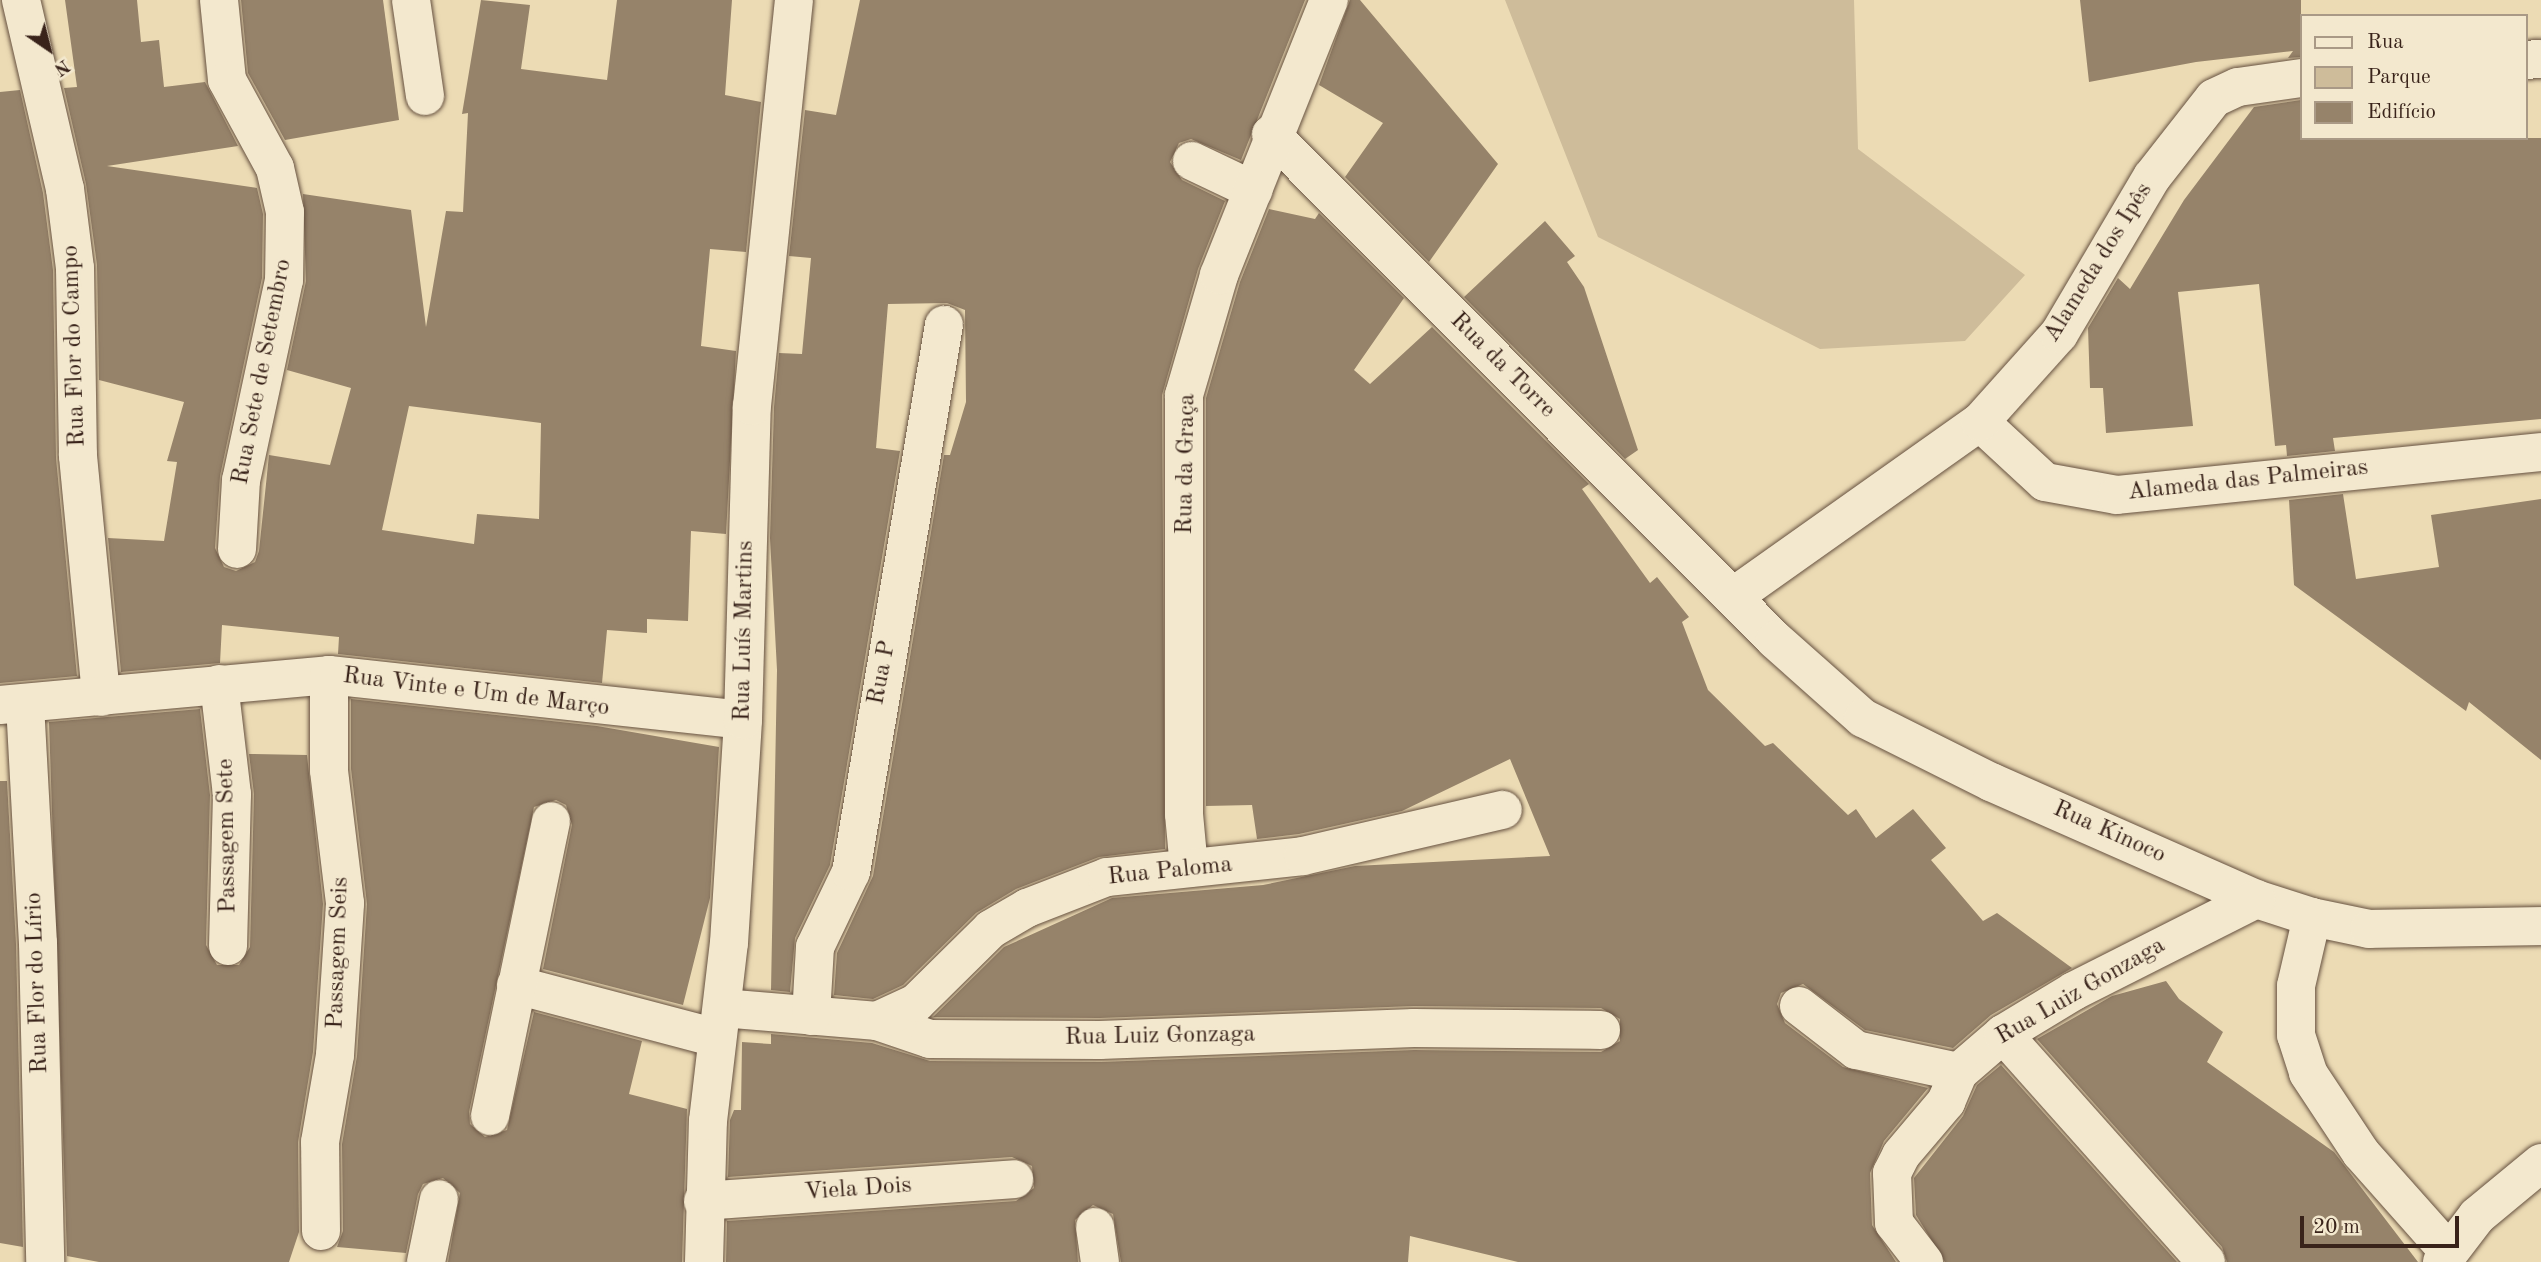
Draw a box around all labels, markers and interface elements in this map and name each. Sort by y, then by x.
north arrow [14,14,84,84]
legend [2300,14,2527,140]
text: Rua [2367,32,2404,53]
text: N [50,55,73,79]
text: Parque [2367,67,2431,88]
text: Edifício [2367,102,2436,123]
street label: Alameda dos Ipês [2038,178,2160,348]
street label: Rua Flor do Campo [57,244,93,448]
street label: Rua Sete de Setembro [227,257,299,487]
street label: Rua da Torre [1443,307,1561,425]
street label: Rua da Graça [1171,393,1203,535]
street label: Alameda das Palmeiras [2126,454,2370,508]
street label: Rua Luís Martins [729,540,761,722]
street label: Rua P [863,638,903,708]
street label: Rua Vinte e Um de Março [341,662,611,724]
street label: Passagem Sete [212,758,244,914]
street label: Rua Kinoco [2048,795,2170,871]
street label: Rua Paloma [1106,851,1234,893]
street label: Passagem Seis [322,876,356,1030]
street label: Rua Flor do Lírio [20,892,56,1074]
street label: Rua Luiz Gonzaga [1991,932,2171,1052]
street label: Rua Luiz Gonzaga [1064,1021,1256,1053]
street label: Viela Dois [803,1172,913,1208]
scale bar [2303,1202,2462,1246]
text: 20 m [2313,1217,2360,1238]

